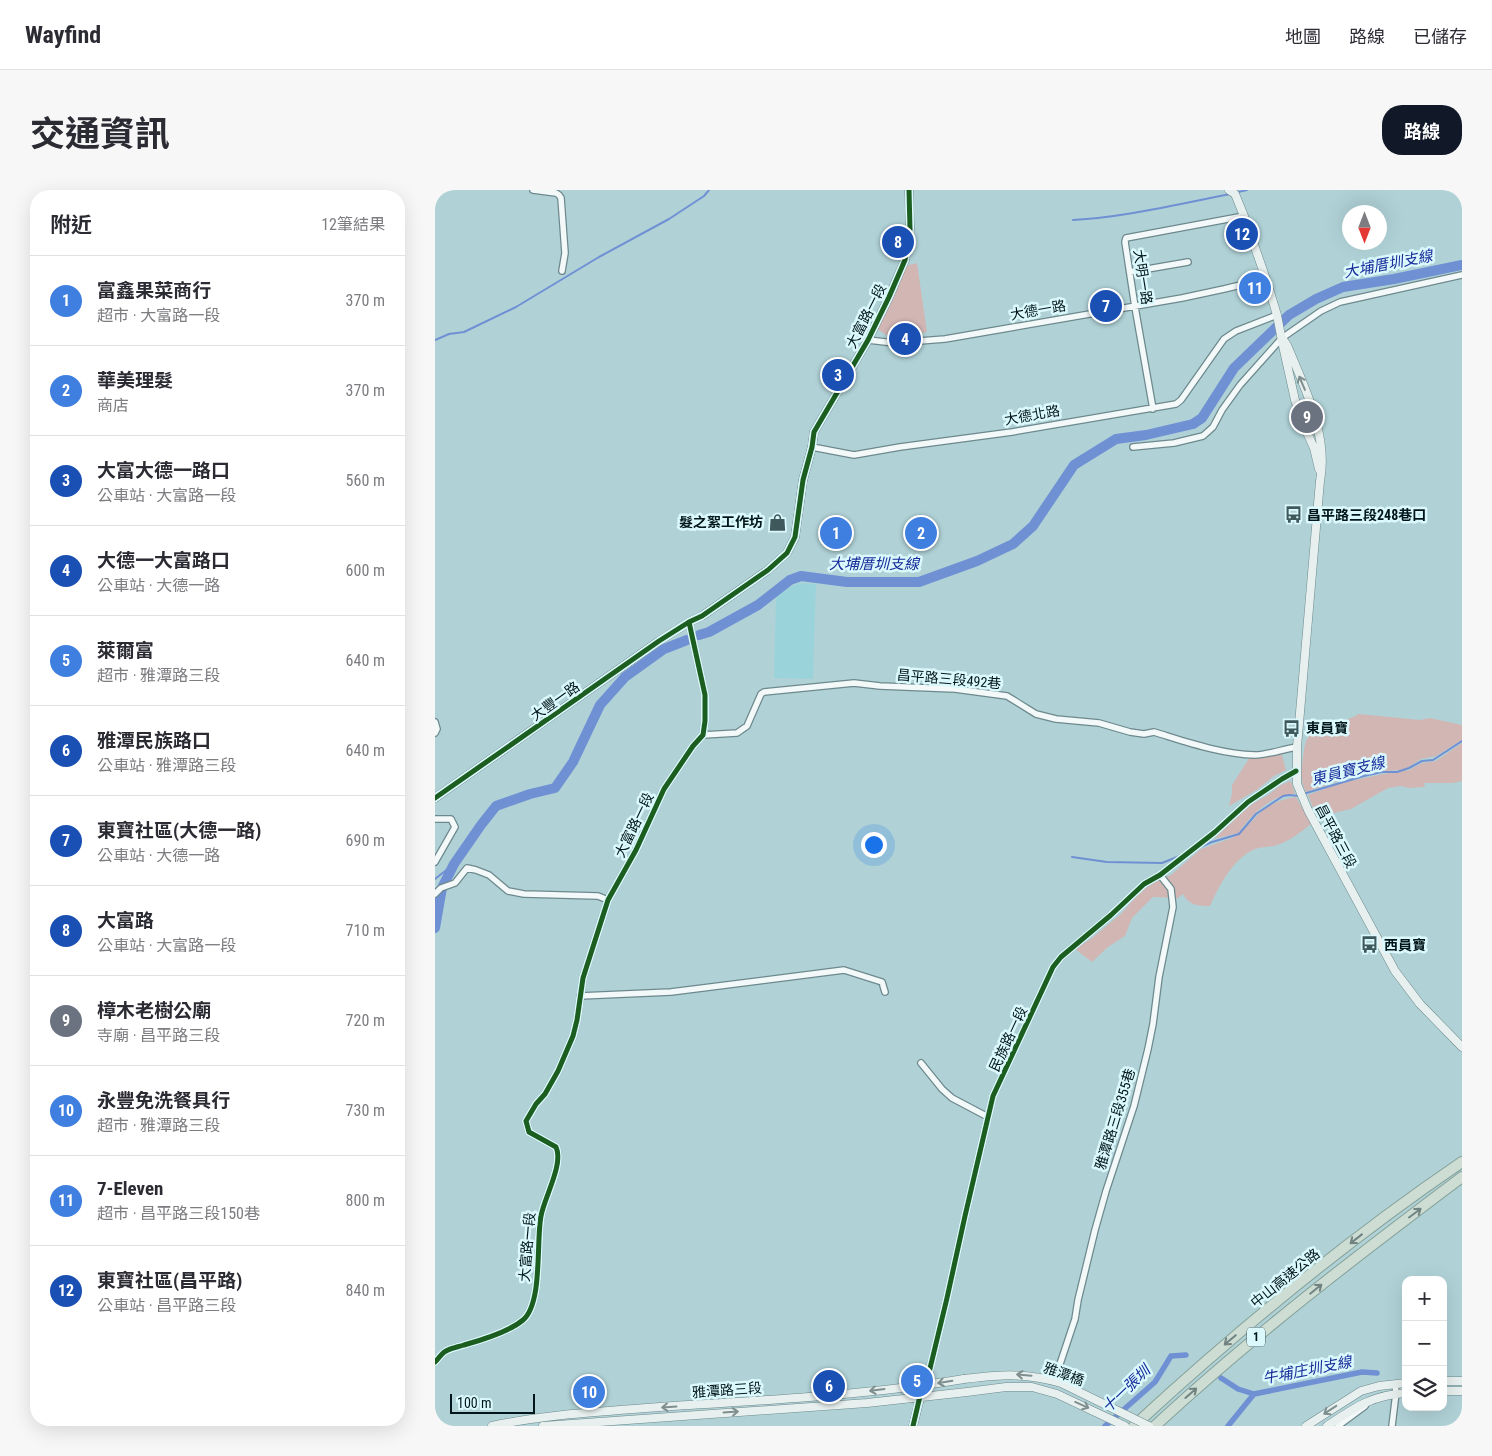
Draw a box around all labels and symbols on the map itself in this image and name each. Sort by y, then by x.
north arrow [1342,205,1387,250]
pin: 12 [1226,215,1258,253]
pin: 8 [882,223,914,261]
water label: 大埔厝圳支線 [1342,246,1436,281]
street label: 大明一路 [1131,248,1155,306]
pin: 11 [1239,269,1271,307]
street label: 大富路一段 [843,281,889,351]
pin: 7 [1090,287,1122,325]
street label: 大德一路 [1009,297,1067,323]
pin: 4 [889,320,921,358]
pin: 3 [822,356,854,394]
one-way arrow [1297,376,1307,391]
pin: 9 [1291,398,1323,436]
street label: 大德北路 [1003,402,1061,428]
bus stop icon: 昌平路三段248巷口 [1283,505,1303,525]
place label: 昌平路三段248巷口 [1307,507,1426,523]
shop icon: 髮之絮工作坊 [767,512,787,532]
place label: 髮之絮工作坊 [679,514,763,530]
pin: 1 [820,514,852,552]
pin: 2 [905,514,937,552]
water label: 大埔厝圳支線 [829,555,921,573]
street label: 昌平路三段492巷 [896,666,1002,692]
street label: 大豐一路 [527,678,583,724]
bus stop icon: 東員寶 [1282,718,1302,738]
place label: 東員寶 [1306,720,1348,736]
water label: 東員寶支線 [1309,753,1388,789]
street label: 大富路一段 [611,790,657,860]
street label: 昌平路三段 [1313,801,1359,871]
your location [861,832,887,858]
bus stop icon: 西員寶 [1360,935,1380,955]
place label: 西員寶 [1384,937,1426,953]
street label: 民族路一段 [986,1004,1030,1074]
street label: 雅潭路三段355巷 [1092,1067,1138,1171]
one-way arrow [1408,1207,1421,1218]
street label: 大富路一段 [516,1211,538,1283]
one-way arrow [1350,1233,1363,1244]
street label: 中山高速公路 [1247,1245,1323,1311]
one-way arrow [1309,1284,1322,1295]
road number: 1 [1247,1328,1265,1346]
one-way arrow [1224,1335,1237,1346]
water label: 牛埔庄圳支線 [1261,1352,1355,1387]
street label: 雅潭橋 [1042,1359,1086,1389]
water label: 十一張圳 [1098,1360,1155,1416]
pin: 5 [901,1362,933,1400]
pin: 6 [813,1367,845,1405]
one-way arrow [1016,1370,1032,1380]
pin: 10 [573,1373,605,1411]
one-way arrow [937,1377,953,1387]
street label: 雅潭路三段 [692,1380,762,1400]
one-way arrow [870,1386,886,1396]
one-way arrow [1184,1388,1197,1399]
scale bar [450,1391,535,1414]
one-way arrow [1074,1401,1089,1410]
one-way arrow [662,1402,678,1411]
one-way arrow [1323,1406,1337,1416]
one-way arrow [723,1408,739,1417]

